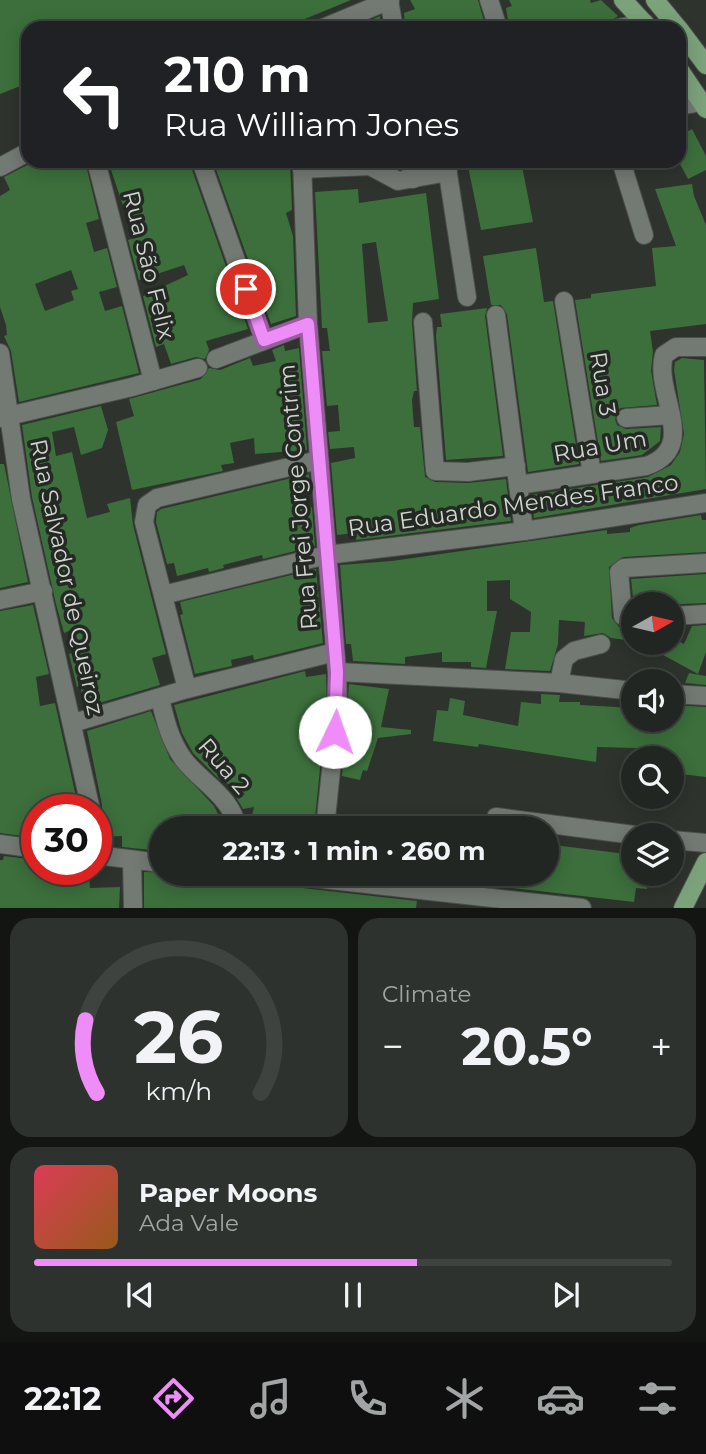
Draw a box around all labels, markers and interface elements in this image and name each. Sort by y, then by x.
text: 210 m [164,45,311,104]
icon: left [49,49,140,140]
text: Rua William Jones [164,105,459,144]
street label: Rua São Felix [117,188,181,342]
pin [216,259,276,319]
icon: arrive [227,270,265,308]
street label: Rua 3 [584,350,622,418]
street label: Rua Frei Jorge Contrim [272,363,324,631]
street label: Rua Um [551,424,649,468]
street label: Rua Salvador de Queiroz [24,436,110,718]
street label: Rua Eduardo Mendes Franco [346,468,680,542]
north arrow [621,592,684,654]
map controls [621,592,684,886]
button: sound [621,669,684,732]
position arrow [298,695,372,769]
street label: Rua 2 [192,732,256,800]
button: search [621,746,684,809]
speed limit sign: 30 [21,794,112,885]
button: layers [621,823,684,886]
text: 22:13 · 1 min · 260 m [222,835,486,867]
text: Climate [382,980,471,1008]
text: 26 [134,994,224,1082]
text: 20.5° [461,1015,593,1078]
text: − [382,1023,404,1070]
text: + [650,1023,672,1070]
text: km/h [146,1076,212,1106]
text: Paper Moons [139,1177,317,1209]
text: Ada Vale [139,1209,239,1237]
icon: previous [121,1276,159,1314]
icon: pause [334,1276,372,1314]
icon: next [547,1276,585,1314]
icon: directions [149,1374,198,1423]
icon: music [246,1374,295,1423]
icon: phone [343,1374,392,1423]
icon: climate [440,1374,489,1423]
icon: car [536,1374,585,1423]
icon: filters [633,1374,682,1423]
text: 22:12 [24,1379,101,1418]

